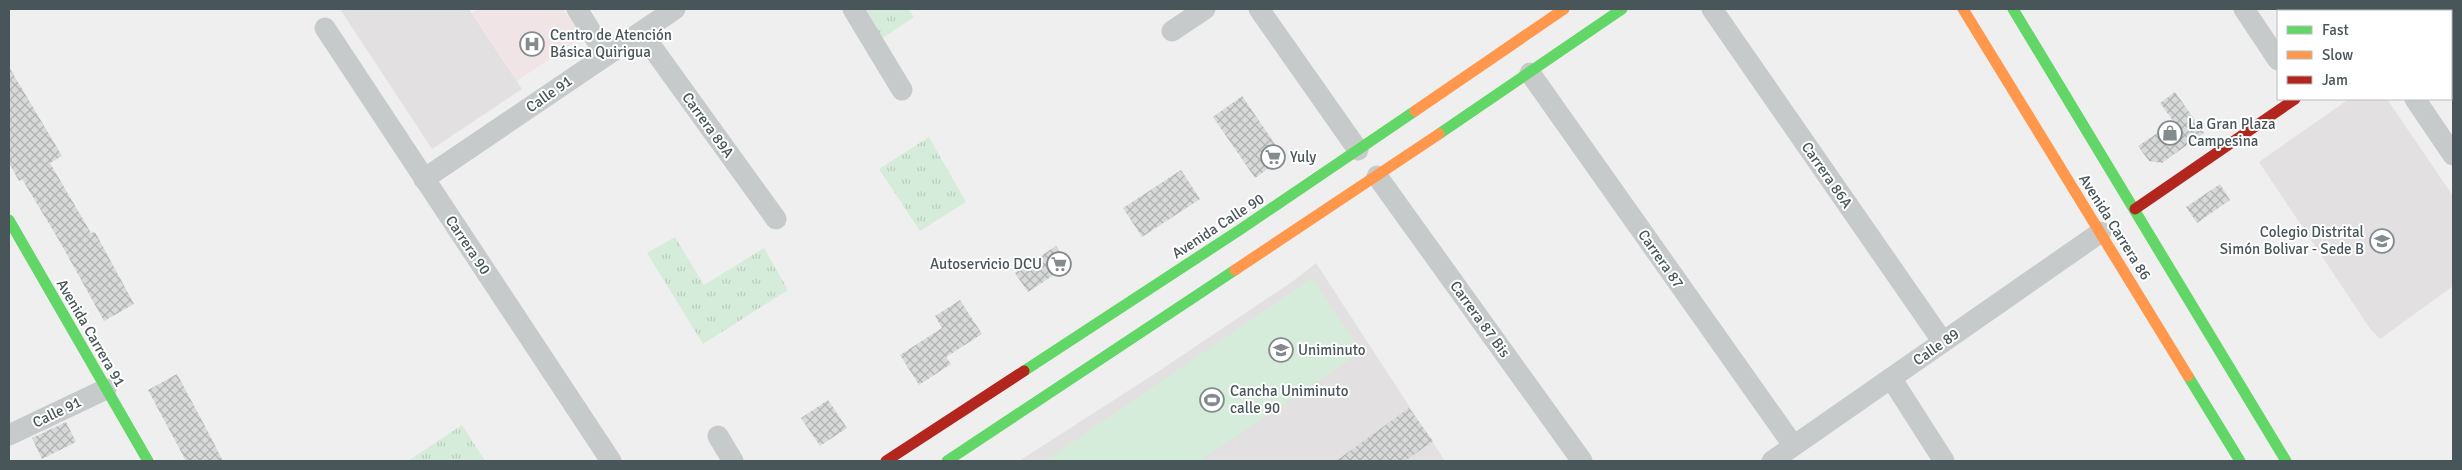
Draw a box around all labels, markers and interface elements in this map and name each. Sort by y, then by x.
legend [2277,10,2452,100]
text: Fast [2322,21,2349,39]
place label: Centro de Atención Básica Quirigua [550,26,672,61]
hospital icon: Centro de Atención Básica Quirigua [519,31,545,57]
text: Slow [2322,46,2353,64]
text: Jam [2322,71,2348,89]
street label: Calle 91 [523,72,575,116]
street label: Carrera 89A [678,89,738,161]
place label: La Gran Plaza Campesina [2188,115,2276,150]
shop icon: La Gran Plaza Campesina [2157,120,2183,146]
street label: Carrera 86A [1798,138,1856,212]
supermarket icon: Yuly [1260,144,1286,170]
place label: Yuly [1290,148,1316,166]
street label: Avenida Carrera 86 [2075,171,2155,283]
street label: Avenida Calle 90 [1169,190,1267,262]
street label: Carrera 90 [442,212,494,278]
place label: Colegio Distrital Simón Bolivar - Sede B [2220,223,2364,258]
street label: Carrera 87 [1634,226,1688,292]
school or university icon: Colegio Distrital Simón Bolivar - Sede B [2369,228,2395,254]
supermarket icon: Autoservicio DCU [1046,251,1072,277]
place label: Autoservicio DCU [930,255,1042,273]
street label: Avenida Carrera 91 [53,276,129,390]
street label: Carrera 87 Bis [1446,277,1514,361]
street label: Calle 89 [1910,325,1962,369]
school or university icon: Uniminuto [1268,337,1294,363]
place label: Uniminuto [1298,341,1366,359]
place label: Cancha Uniminuto calle 90 [1230,382,1349,417]
sports icon: Cancha Uniminuto calle 90 [1199,387,1225,413]
street label: Calle 91 [30,392,84,432]

